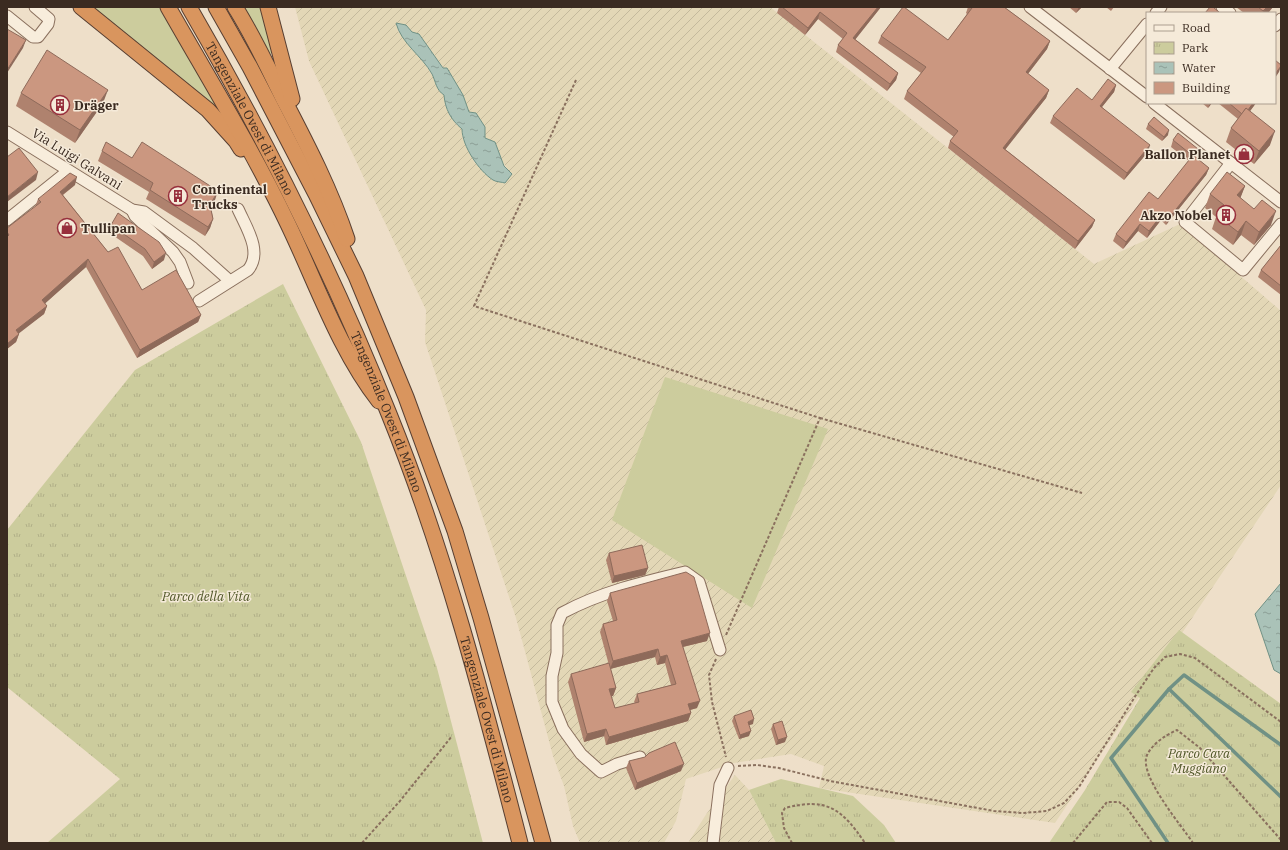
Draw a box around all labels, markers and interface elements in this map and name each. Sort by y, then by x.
legend [1146,12,1276,104]
text: Road [1182,20,1211,35]
street label: Tangenziale Ovest di Milano [202,39,298,198]
text: Park [1182,40,1208,55]
text: Water [1182,60,1216,75]
text: Building [1182,80,1230,95]
building icon: Dräger [49,94,71,116]
place label: Dräger [74,97,119,114]
street label: Via Luigi Galvani [29,124,125,194]
shop icon: Ballon Planet [1233,143,1255,165]
place label: Ballon Planet [1144,146,1230,163]
place label: Continental Trucks [192,181,267,213]
building icon: Continental Trucks [167,185,189,207]
building icon: Akzo Nobel [1215,204,1237,226]
place label: Akzo Nobel [1140,207,1212,224]
shop icon: Tullipan [56,217,78,239]
place label: Tullipan [81,220,136,237]
street label: Tangenziale Ovest di Milano [347,329,426,494]
park label: Parco della Vita [161,588,250,605]
street label: Tangenziale Ovest di Milano [456,634,518,805]
park label: Parco Cava Muggiano [1167,745,1230,777]

